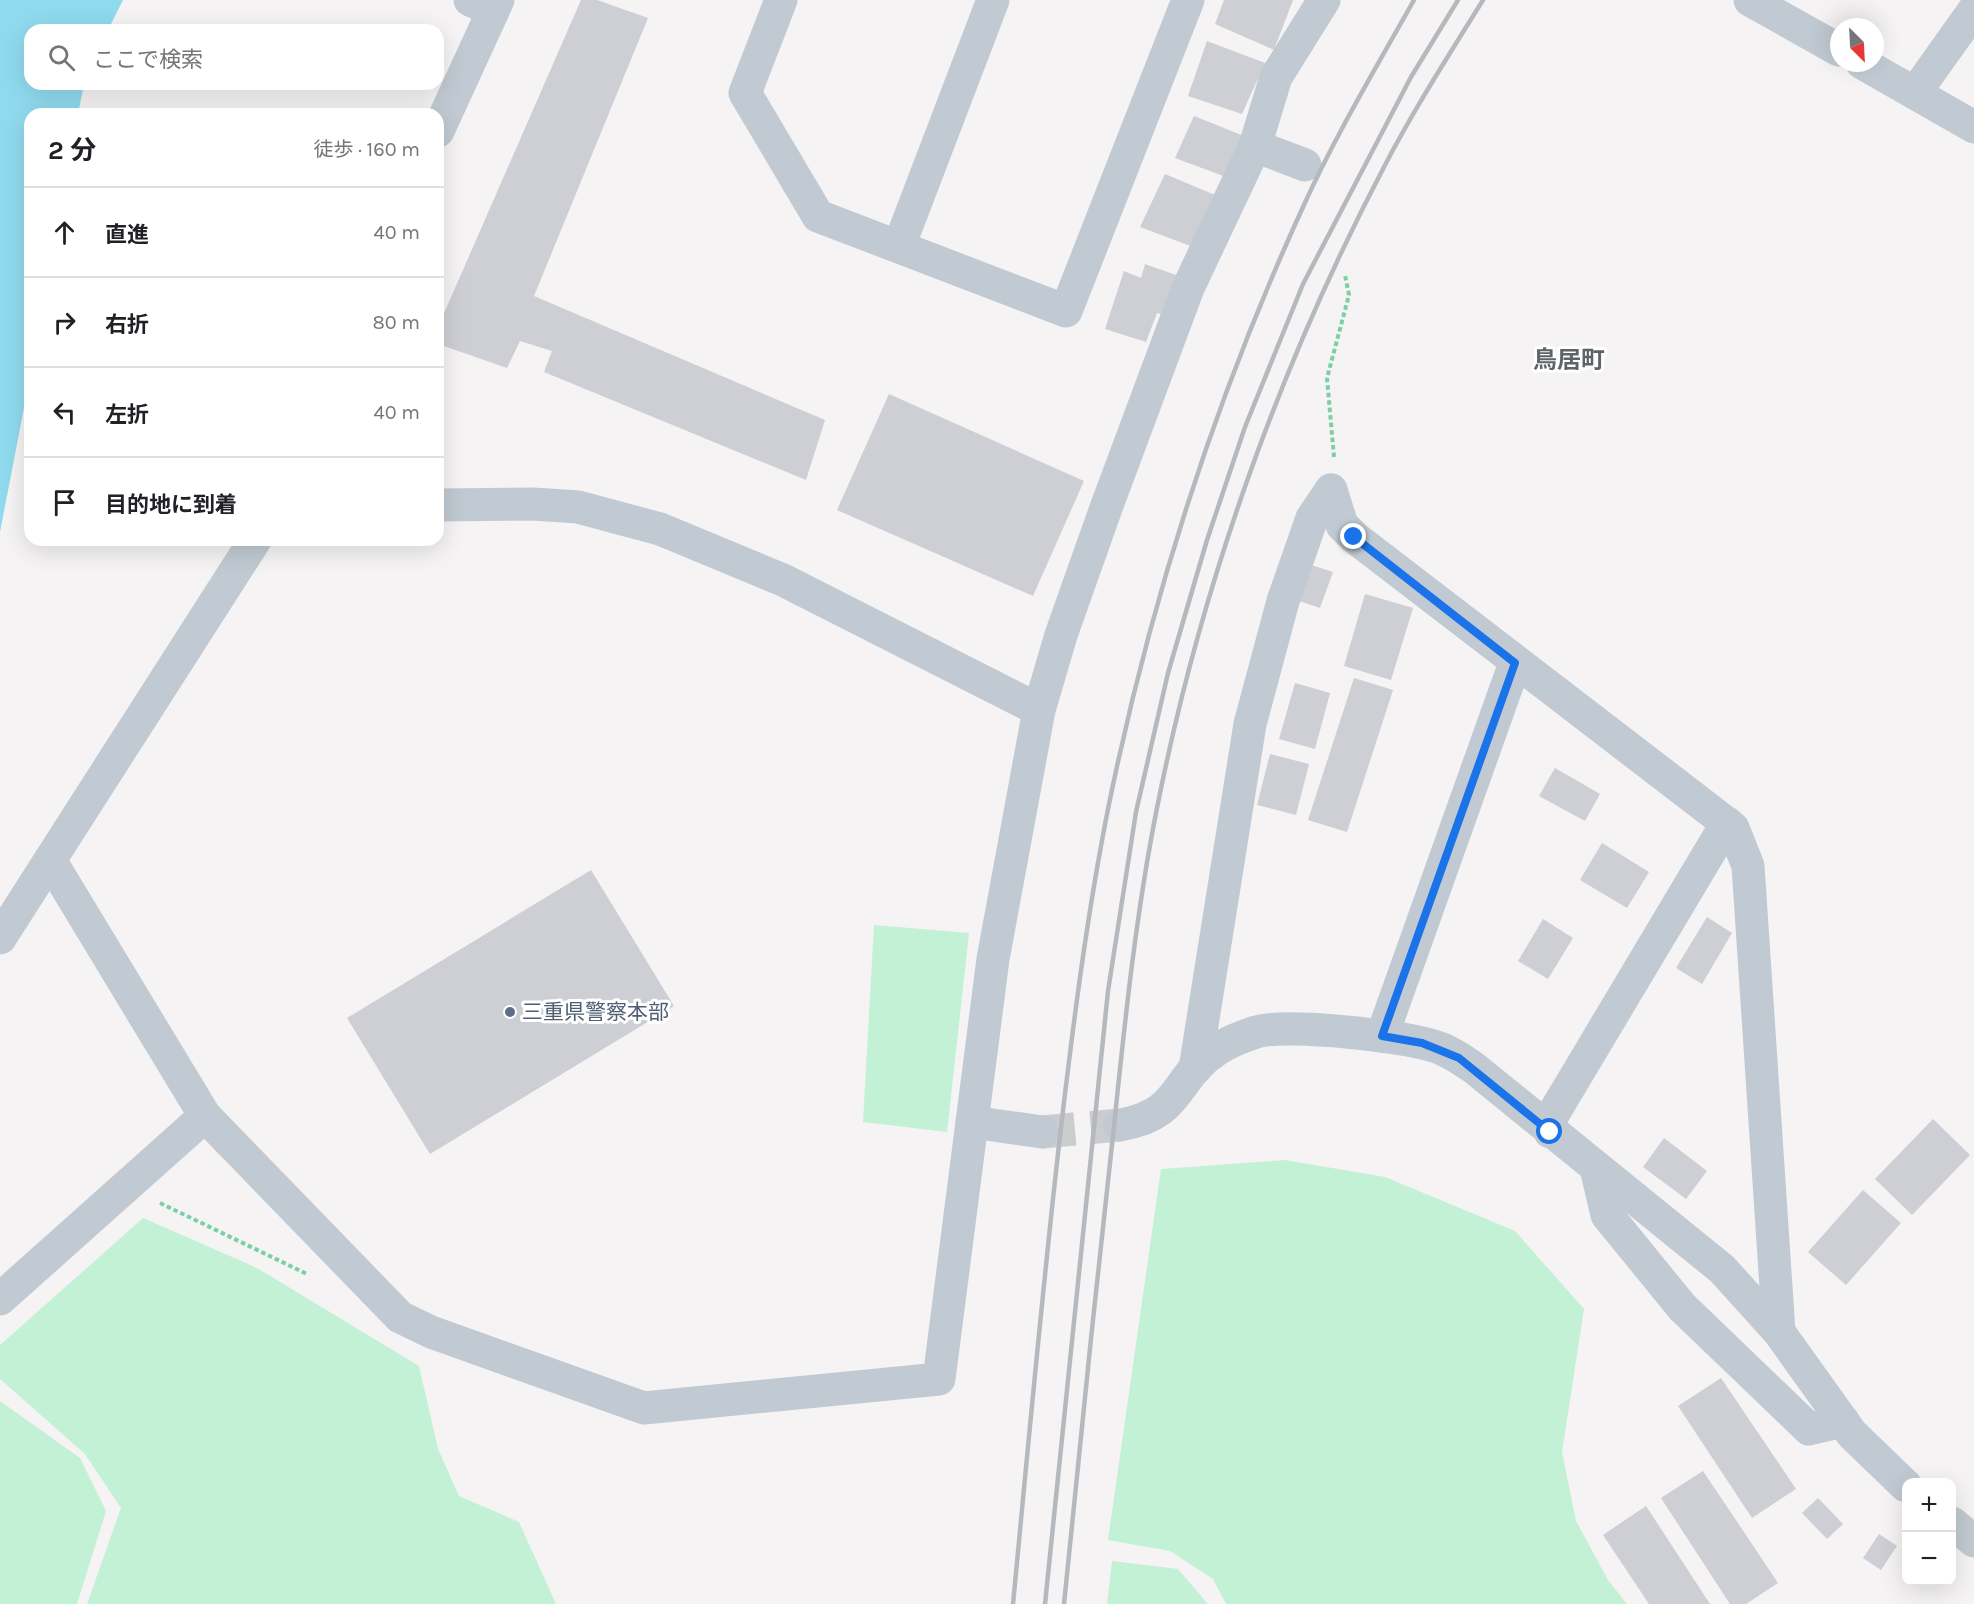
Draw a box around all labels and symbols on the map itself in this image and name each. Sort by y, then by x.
north arrow [1830,18,1884,72]
district label: 鳥居町 [1533,346,1605,374]
route end [1340,523,1366,549]
place label: 三重県警察本部 [522,1000,669,1024]
marker: 三重県警察本部 [503,1005,517,1019]
route start [1536,1118,1562,1144]

